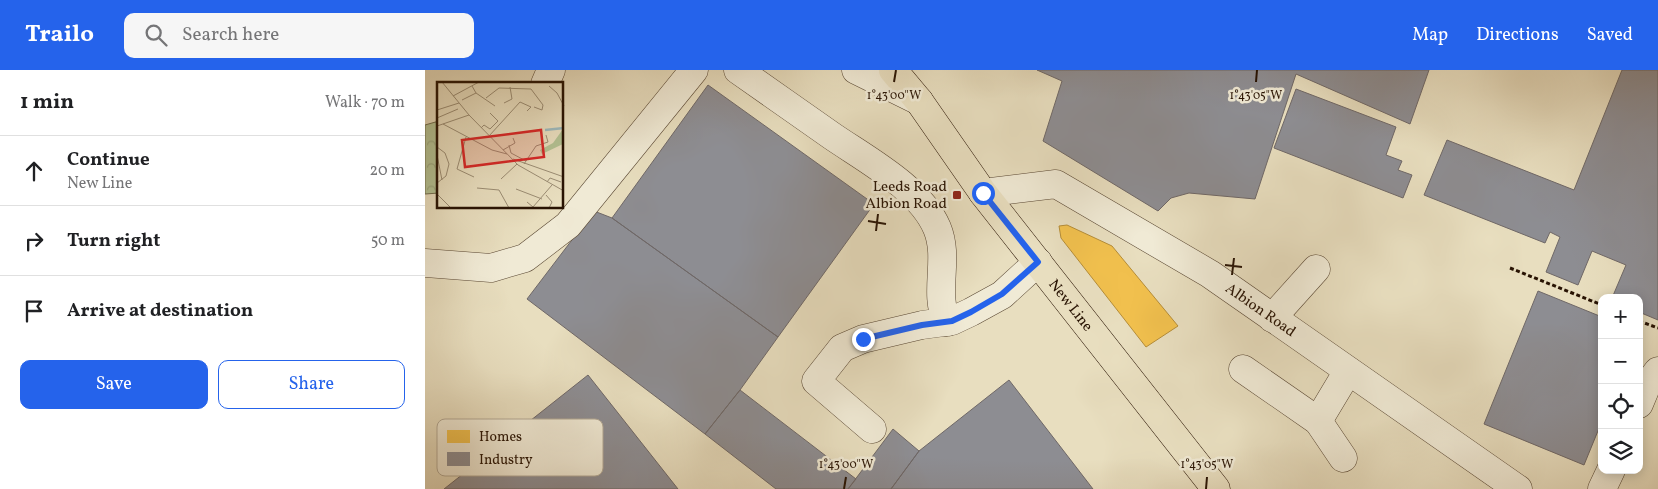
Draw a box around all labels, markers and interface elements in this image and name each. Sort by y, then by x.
search box [124,13,474,58]
text: Trailo [25,18,94,52]
icon: search [142,21,170,49]
text: Search here [182,22,279,48]
text: Map [1412,23,1448,48]
text: Directions [1476,23,1559,48]
text: Saved [1587,23,1633,48]
inset map [437,82,564,209]
text: 1 min [20,88,74,117]
text: 1°43'00"W [867,88,921,104]
text: 1°43'05"W [1230,88,1282,104]
text: Walk · 70 m [325,92,405,114]
text: Continue [67,147,150,173]
icon: ahead [20,157,48,185]
text: 20 m [370,160,405,182]
text: New Line [67,173,132,195]
place label: Leeds Road Albion Road [865,177,947,215]
route start [972,182,995,205]
marker: Leeds Road Albion Road [951,189,963,201]
icon: right [20,227,48,255]
text: Turn right [67,228,160,254]
text: 50 m [371,230,405,252]
street label: New Line [1043,275,1097,336]
street label: Albion Road [1221,279,1300,343]
map controls [1598,294,1643,474]
button: + [1598,294,1643,339]
icon: arrive [20,297,48,325]
text: Arrive at destination [67,298,253,324]
route end [852,328,875,351]
button: − [1598,339,1643,384]
button: Save [20,360,208,409]
button: Share [218,360,405,409]
button: locate [1598,384,1643,429]
legend [437,419,603,476]
text: Homes [479,428,522,447]
button: layers [1598,429,1643,474]
text: Industry [479,451,533,470]
text: 1°43'00"W [819,457,873,473]
text: 1°43'05"W [1181,457,1233,473]

